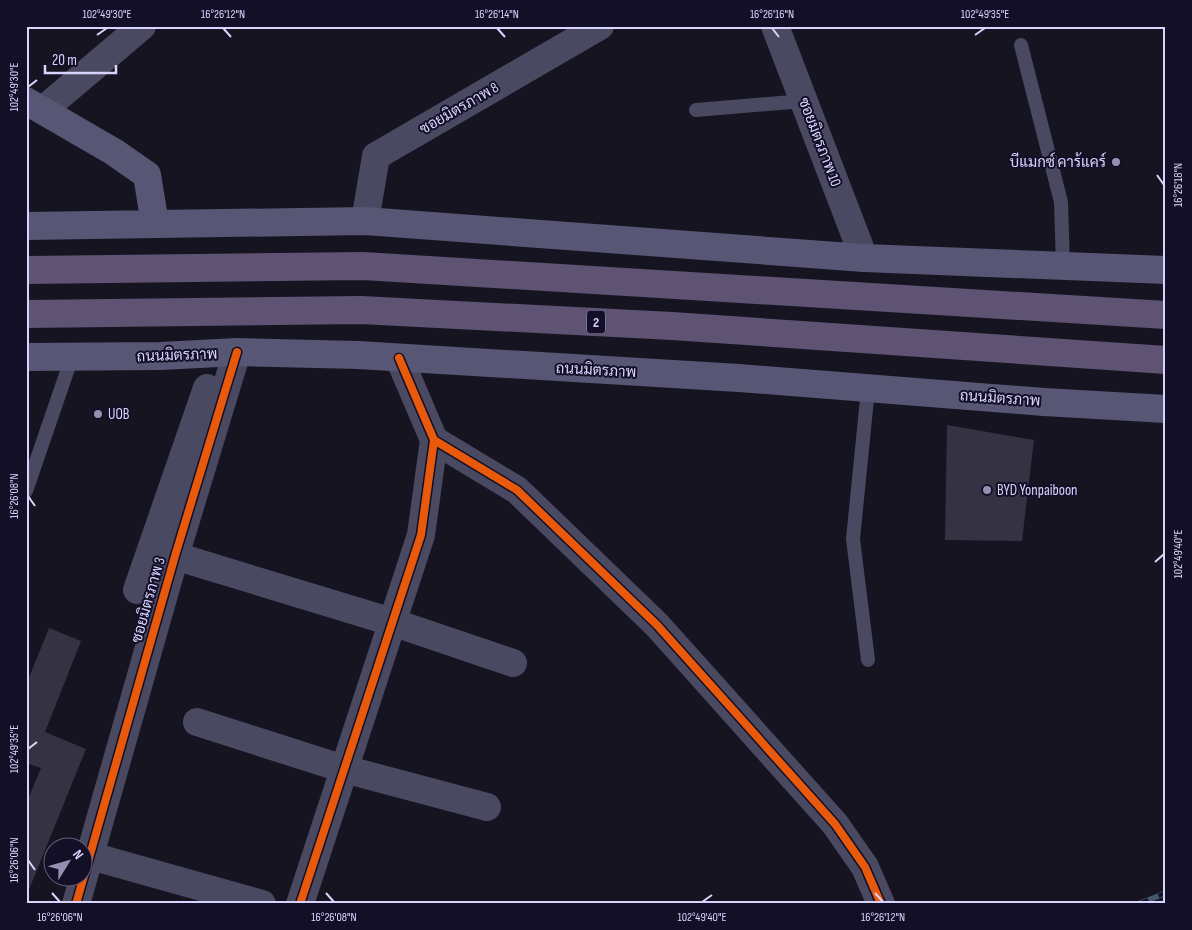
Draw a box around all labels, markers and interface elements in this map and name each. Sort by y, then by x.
text: 102°49'30"E [83,7,131,22]
text: 16°26'12"N [201,7,245,22]
text: 16°26'14"N [475,7,519,22]
text: 16°26'16"N [750,7,794,22]
text: 102°49'35"E [961,7,1009,22]
scale bar [45,42,116,74]
text: 20 m [52,51,77,70]
text: 102°49'30"E [7,63,22,111]
street label: ซอยมิตรภาพ 8 [416,78,502,139]
street label: ซอยมิตรภาพ 10 [794,95,845,189]
place label: บีแมกซ์ คาร้แคร์ [1010,152,1106,172]
marker: บีแมกซ์ คาร้แคร์ [1110,156,1122,168]
text: 16°26'18"N [1171,163,1186,207]
road number: 2 [587,311,605,334]
street label: ถนนมิตรภาพ [136,345,218,366]
street label: ถนนมิตรภาพ [555,359,637,382]
street label: ถนนมิตรภาพ [959,386,1041,411]
place label: UOB [108,405,130,424]
marker: UOB [92,408,104,420]
text: 16°26'08"N [7,473,22,519]
place label: BYD Yonpaiboon [997,481,1078,500]
marker: BYD Yonpaiboon [981,484,993,496]
text: 102°49'40"E [1171,530,1186,578]
street label: ซอยมิตรภาพ 3 [127,555,170,645]
text: 102°49'35"E [7,725,22,773]
text: 16°26'06"N [7,837,22,883]
north arrow [42,838,92,888]
text: N [69,846,87,863]
text: 16°26'06"N [37,910,83,925]
text: 16°26'08"N [311,910,357,925]
text: 102°49'40"E [678,910,726,925]
text: 16°26'12"N [861,910,905,925]

